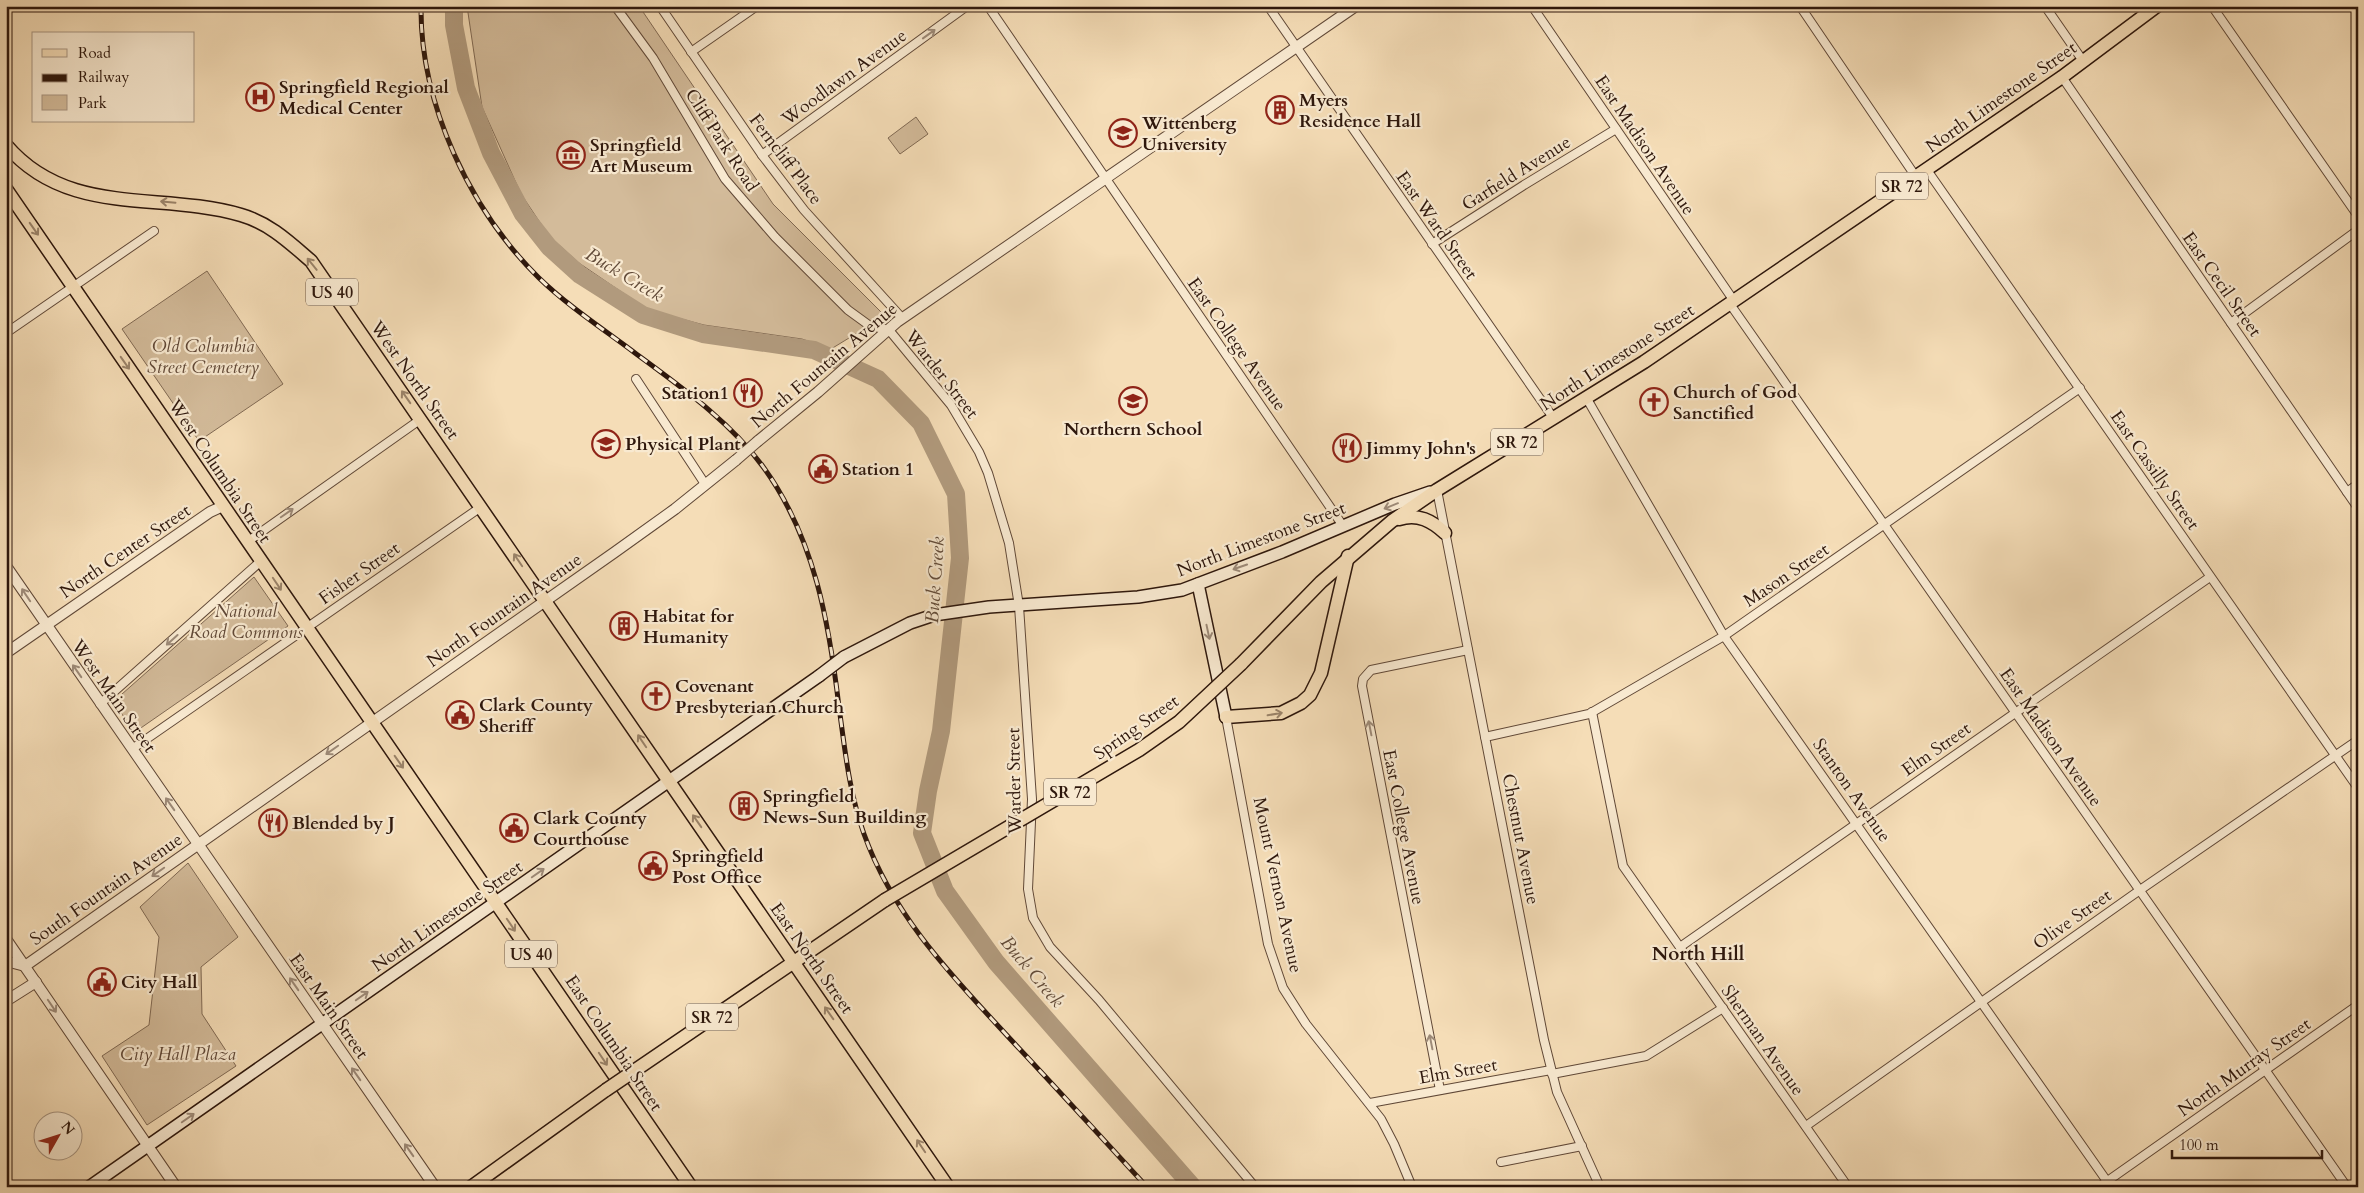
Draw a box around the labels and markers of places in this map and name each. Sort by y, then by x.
place label: Springfield Regional Medical Center [279,75,449,121]
hospital icon: Springfield Regional Medical Center [245,82,275,112]
place label: Myers Residence Hall [1299,88,1421,134]
building icon: Myers Residence Hall [1265,95,1295,125]
place label: Wittenberg University [1141,111,1236,157]
school or university icon: Wittenberg University [1108,118,1138,148]
place label: Springfield Art Museum [590,133,693,179]
museum icon: Springfield Art Museum [556,140,586,170]
restaurant icon: Station1 [733,378,763,408]
place label: Church of God Sanctified [1673,380,1798,426]
place label: Station1 [662,381,729,406]
school or university icon: Northern School [1118,386,1148,416]
church icon: Church of God Sanctified [1639,387,1669,417]
place label: Northern School [1064,417,1202,442]
school or university icon: Physical Plant [591,429,621,459]
place label: Physical Plant [625,432,741,457]
restaurant icon: Jimmy John's [1332,433,1362,463]
place label: Jimmy John's [1363,436,1476,461]
public building icon: Station 1 [808,454,838,484]
place label: Station 1 [842,457,914,482]
place label: Habitat for Humanity [643,604,735,650]
building icon: Habitat for Humanity [609,611,639,641]
place label: Covenant Presbyterian Church [675,674,844,720]
church icon: Covenant Presbyterian Church [641,681,671,711]
place label: Clark County Sheriff [479,693,594,739]
public building icon: Clark County Sheriff [445,700,475,730]
place label: Springfield News-Sun Building [763,784,926,830]
building icon: Springfield News-Sun Building [729,791,759,821]
place label: Clark County Courthouse [533,806,648,852]
restaurant icon: Blended by J [258,808,288,838]
place label: Blended by J [292,811,395,836]
public building icon: Clark County Courthouse [499,813,529,843]
place label: Springfield Post Office [672,844,764,890]
public building icon: Springfield Post Office [638,851,668,881]
public building icon: City Hall [87,967,117,997]
place label: City Hall [121,970,197,995]

